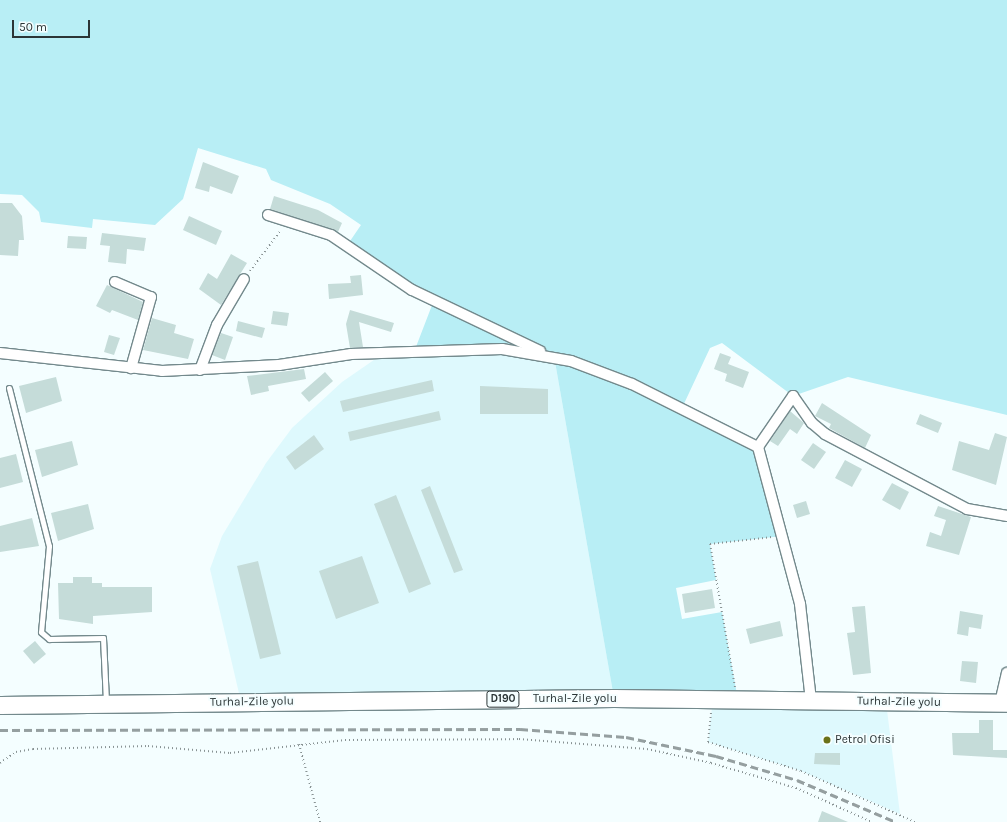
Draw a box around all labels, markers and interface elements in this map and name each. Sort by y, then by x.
scale bar [14,12,92,38]
text: 50 m [19,20,47,34]
road number: D190 [486,690,520,708]
street label: Turhal-Zile yolu [533,692,617,706]
street label: Turhal-Zile yolu [210,694,294,710]
street label: Turhal-Zile yolu [857,694,941,710]
place label: Petrol Ofisi [835,733,895,747]
marker: Petrol Ofisi [822,735,832,745]

